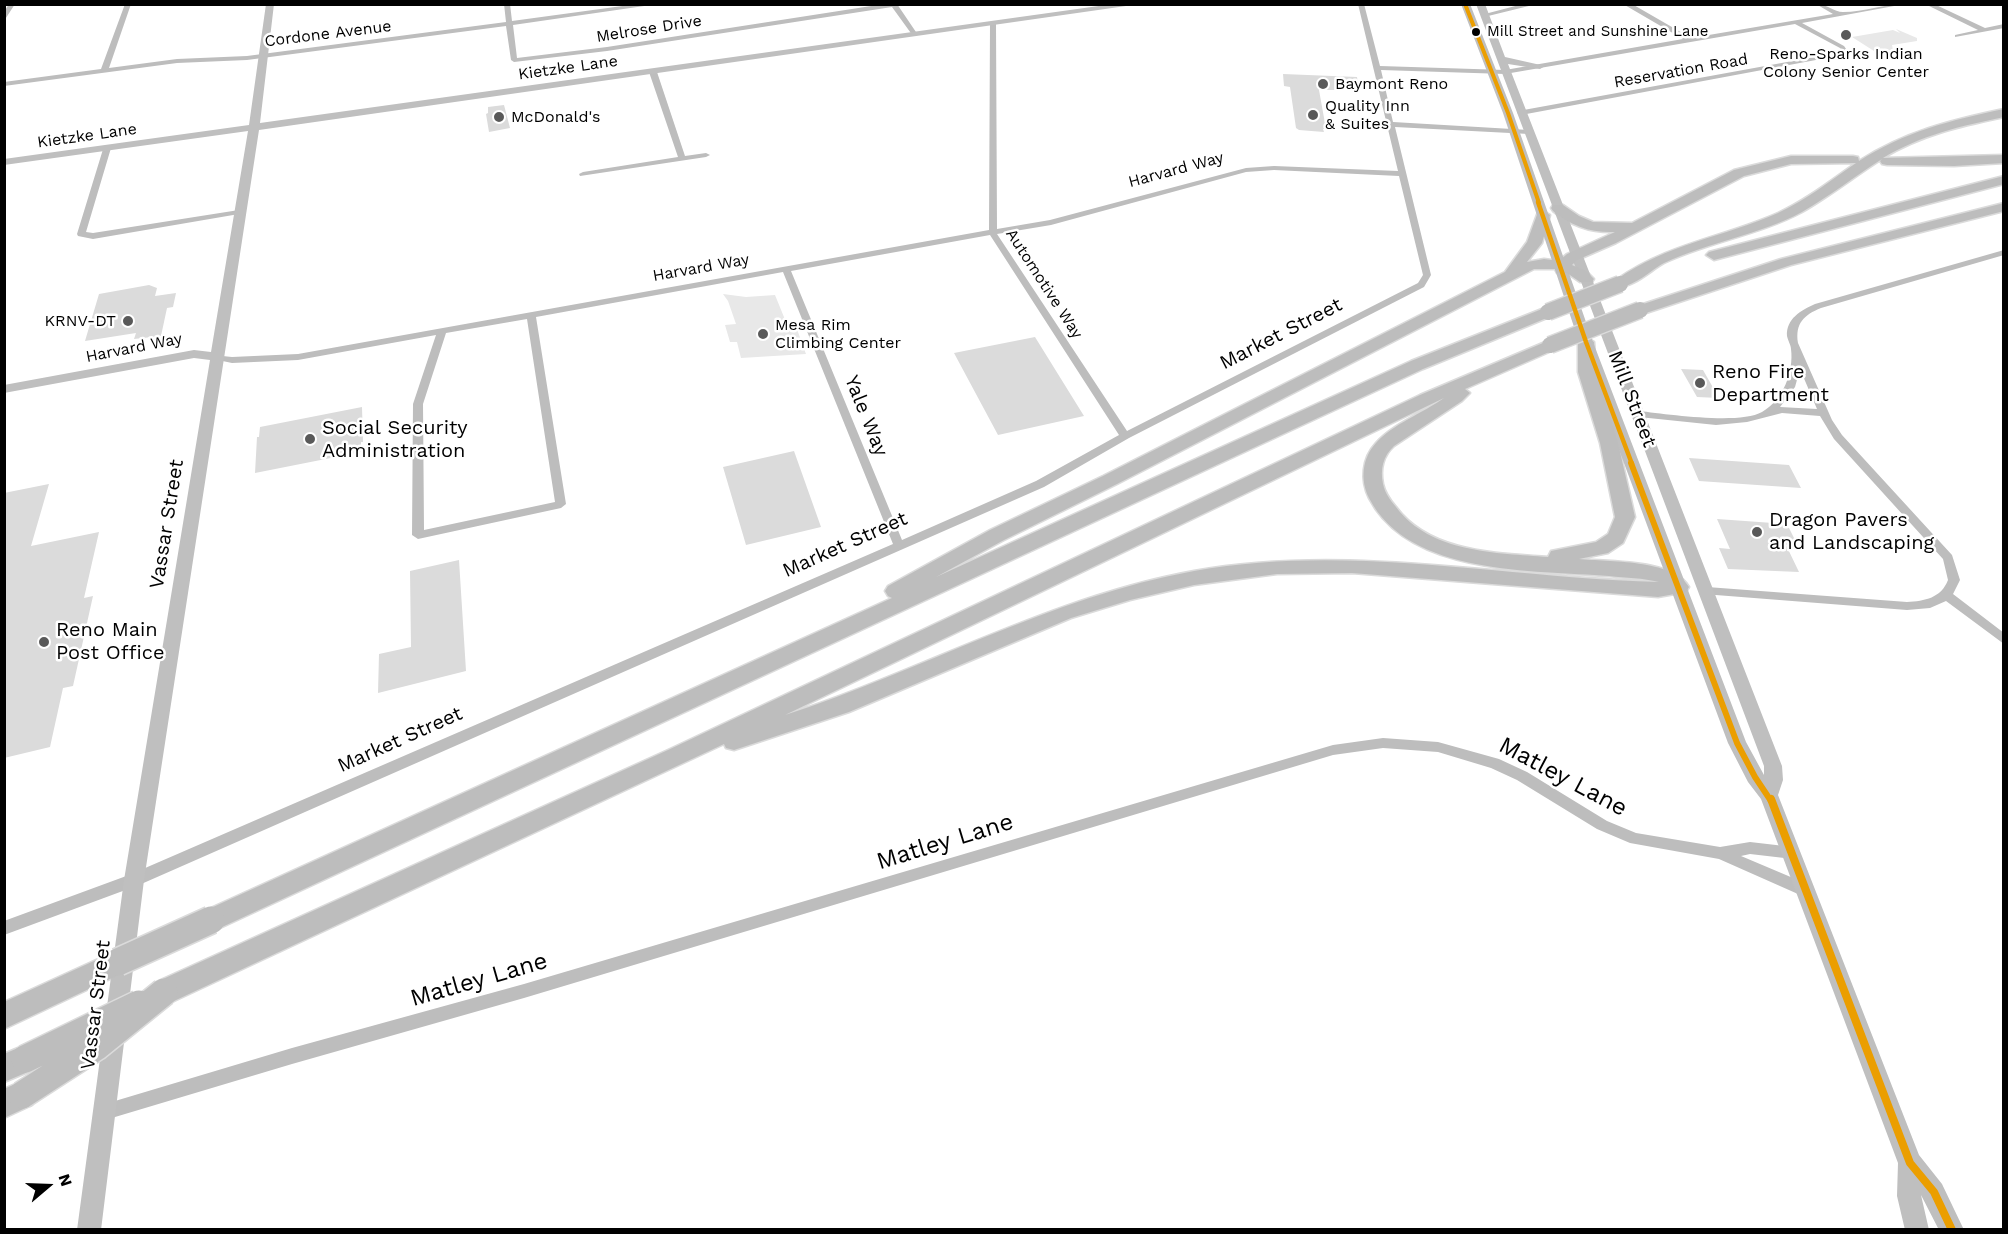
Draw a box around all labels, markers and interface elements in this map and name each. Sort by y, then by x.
street label: Melrose Drive [595,11,703,47]
street label: Cordone Avenue [263,17,393,51]
place label: Mill Street and Sunshine Lane [1487,23,1708,41]
marker: Mill Street and Sunshine Lane [1470,26,1482,38]
marker: Reno-Sparks Indian Colony Senior Center [1839,28,1853,42]
place label: Reno-Sparks Indian Colony Senior Center [1763,44,1929,82]
street label: Reservation Road [1613,50,1749,92]
street label: Kietzke Lane [517,52,619,84]
place label: Baymont Reno [1335,74,1448,94]
marker: Baymont Reno [1316,77,1330,91]
place label: Quality Inn & Suites [1325,96,1410,134]
place label: McDonald's [511,107,600,127]
marker: Quality Inn & Suites [1306,108,1320,122]
marker: McDonald's [492,110,506,124]
street label: Kietzke Lane [36,120,138,152]
street label: Harvard Way [1126,148,1226,192]
street label: Automotive Way [1001,226,1087,342]
street label: Harvard Way [651,250,751,286]
street label: Market Street [1216,293,1346,375]
place label: KRNV-DT [45,311,116,331]
marker: KRNV-DT [121,314,135,328]
place label: Mesa Rim Climbing Center [775,315,901,353]
marker: Mesa Rim Climbing Center [756,327,770,341]
street label: Harvard Way [84,329,184,367]
street label: Mill Street [1603,347,1661,451]
place label: Reno Fire Department [1712,360,1829,407]
street label: Yale Way [839,372,893,460]
marker: Reno Fire Department [1693,376,1707,390]
place label: Social Security Administration [322,416,468,463]
marker: Social Security Administration [303,432,317,446]
street label: Vassar Street [145,458,189,590]
street label: Market Street [779,507,911,583]
place label: Dragon Pavers and Landscaping [1769,508,1934,555]
marker: Dragon Pavers and Landscaping [1750,525,1764,539]
place label: Reno Main Post Office [56,618,164,665]
marker: Reno Main Post Office [37,635,51,649]
street label: Market Street [334,702,466,778]
street label: Matley Lane [1494,731,1632,823]
street label: Matley Lane [873,808,1017,876]
street label: Vassar Street [76,939,116,1071]
street label: Matley Lane [407,947,551,1013]
north arrow [18,1156,78,1216]
text: N [55,1171,76,1189]

